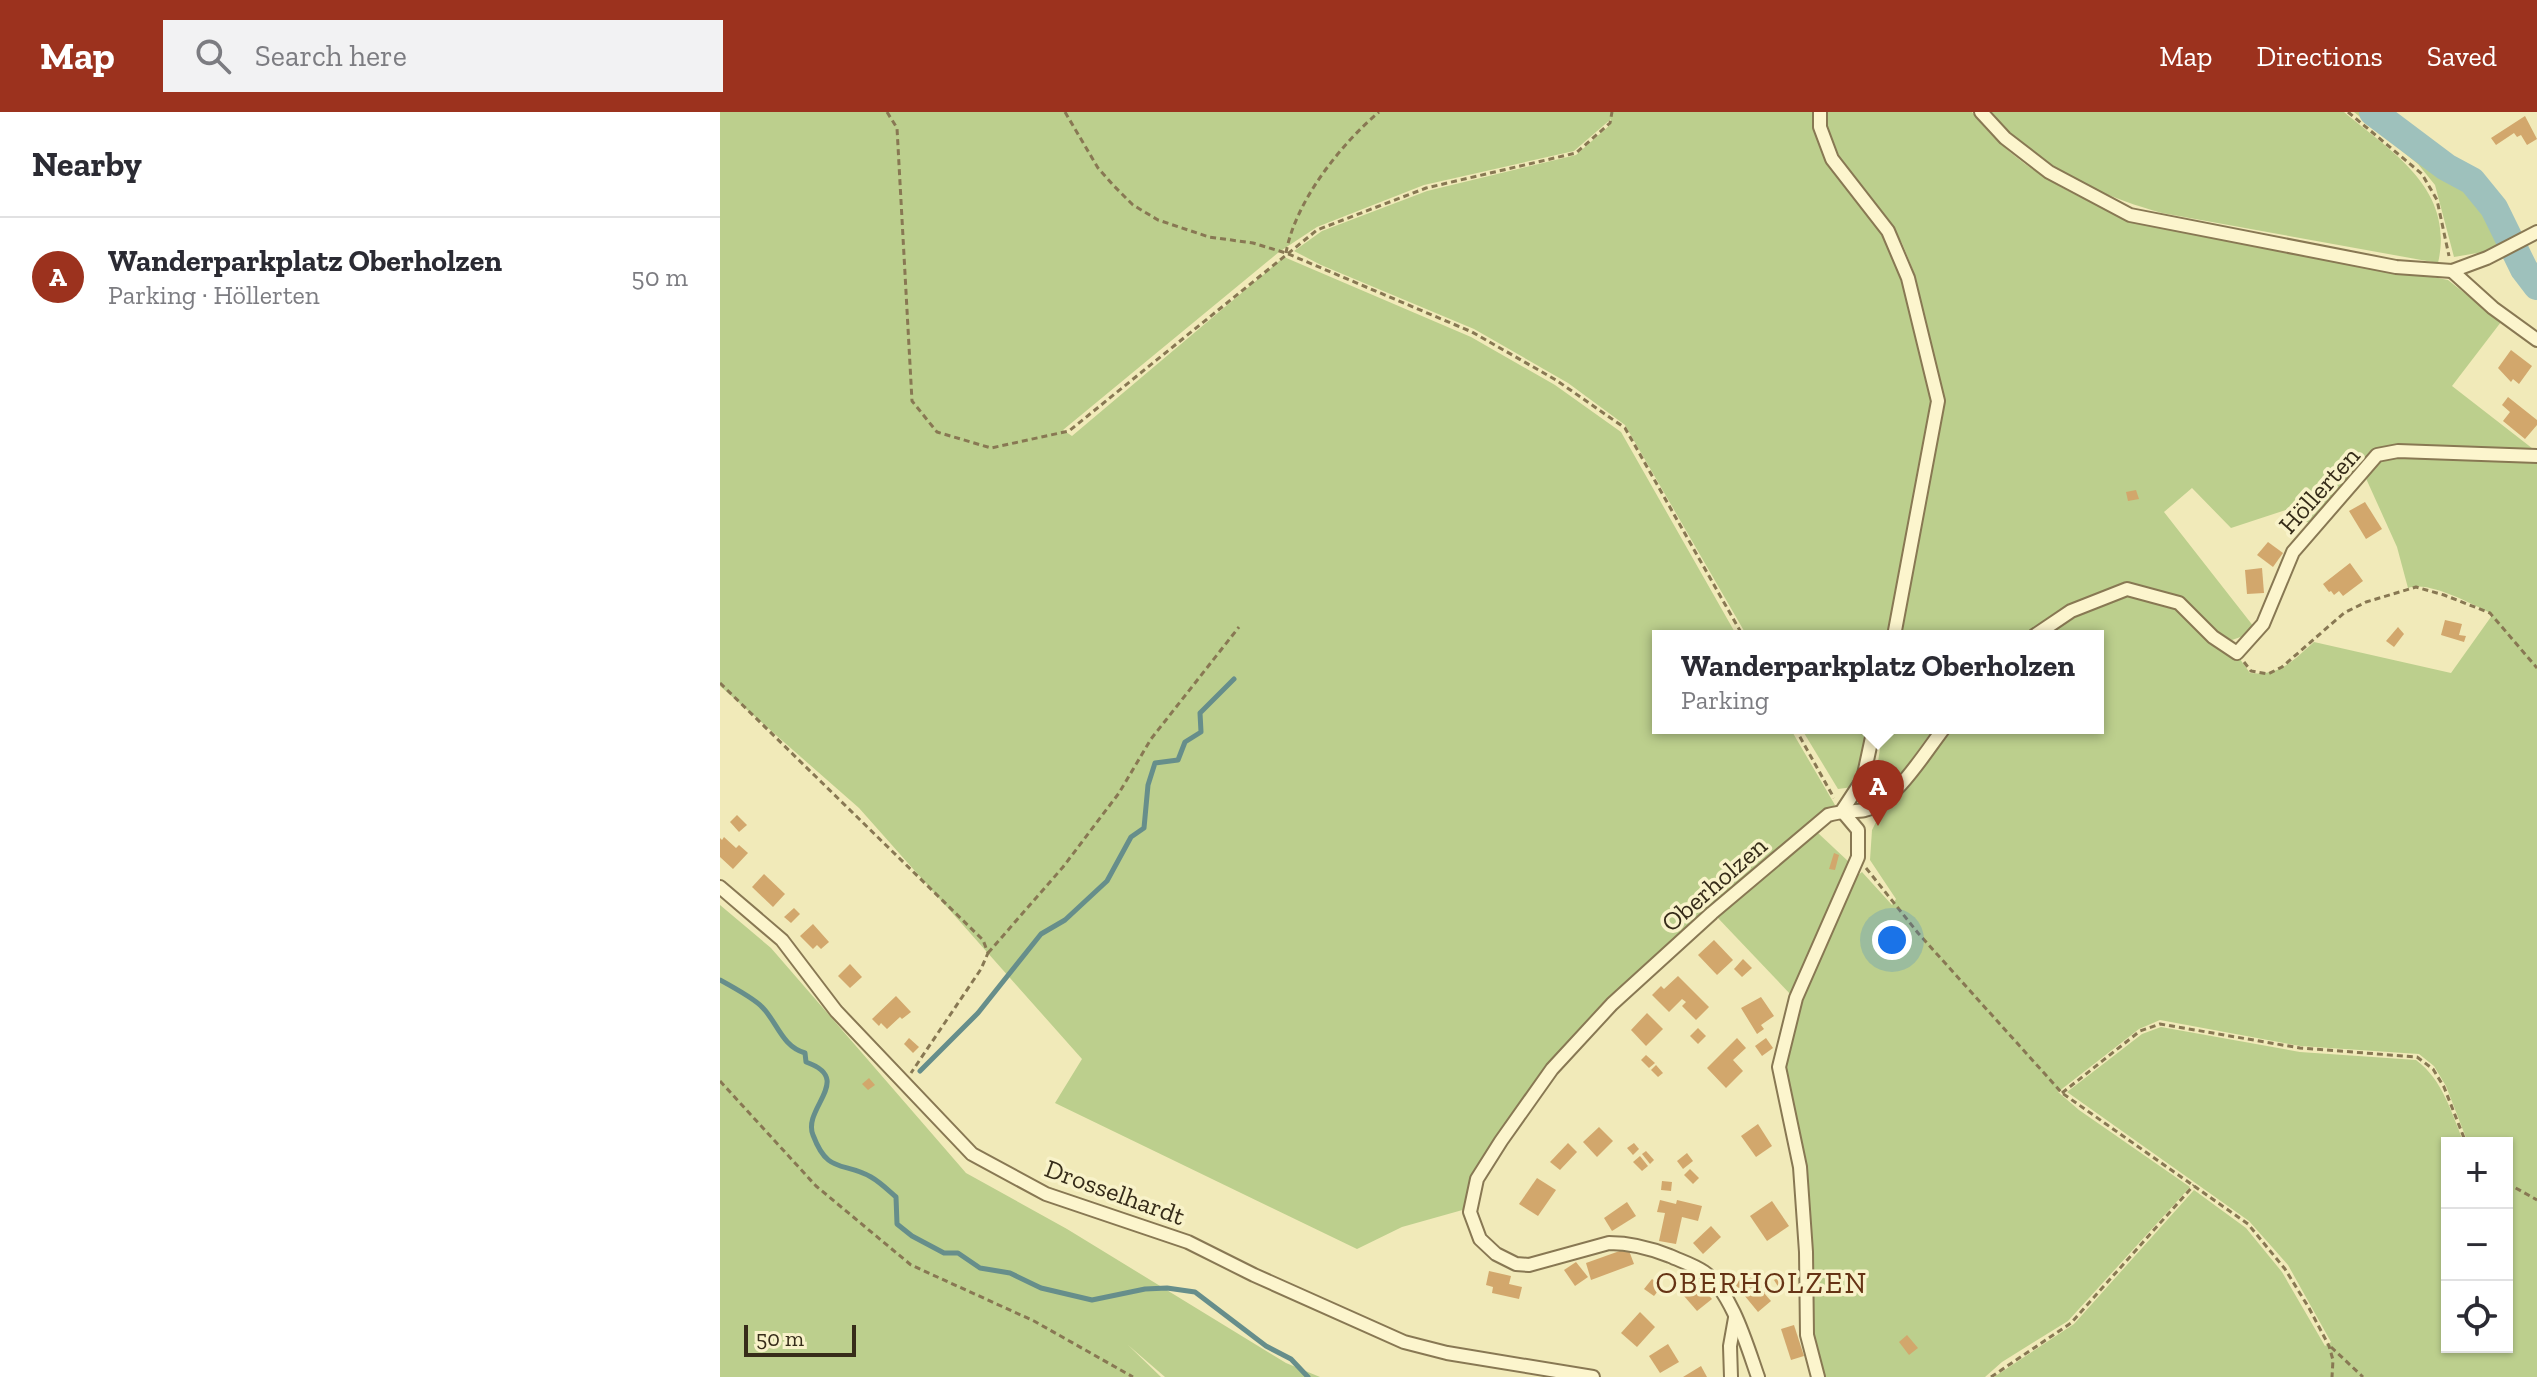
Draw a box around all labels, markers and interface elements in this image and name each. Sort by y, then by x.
search box [163,20,723,92]
text: Map [40,33,115,79]
icon: search [191,34,235,78]
text: Search here [255,38,407,74]
text: Map [2159,40,2212,73]
text: Directions [2256,40,2383,73]
text: Saved [2427,40,2497,73]
text: Nearby [32,144,142,185]
text: Wanderparkplatz Oberholzen [108,243,502,279]
text: A [49,261,67,293]
text: 50 m [631,261,688,293]
text: Parking · Höllerten [108,279,320,311]
street label: Höllerten [2272,440,2366,540]
popup [1652,630,2104,734]
text: Wanderparkplatz Oberholzen [1681,648,2075,684]
text: Parking [1681,684,1769,716]
pin: A [1852,760,1904,826]
street label: Oberholzen [1655,829,1774,939]
your location [1872,920,1912,960]
map controls [2441,1137,2513,1353]
button: + [2441,1137,2513,1209]
street label: Drosselhardt [1041,1152,1190,1232]
button: − [2441,1209,2513,1281]
district label: OBERHOLZEN [1656,1265,1868,1301]
button: locate [2441,1281,2513,1353]
scale bar [744,1321,856,1357]
text: 50 m [756,1325,804,1352]

